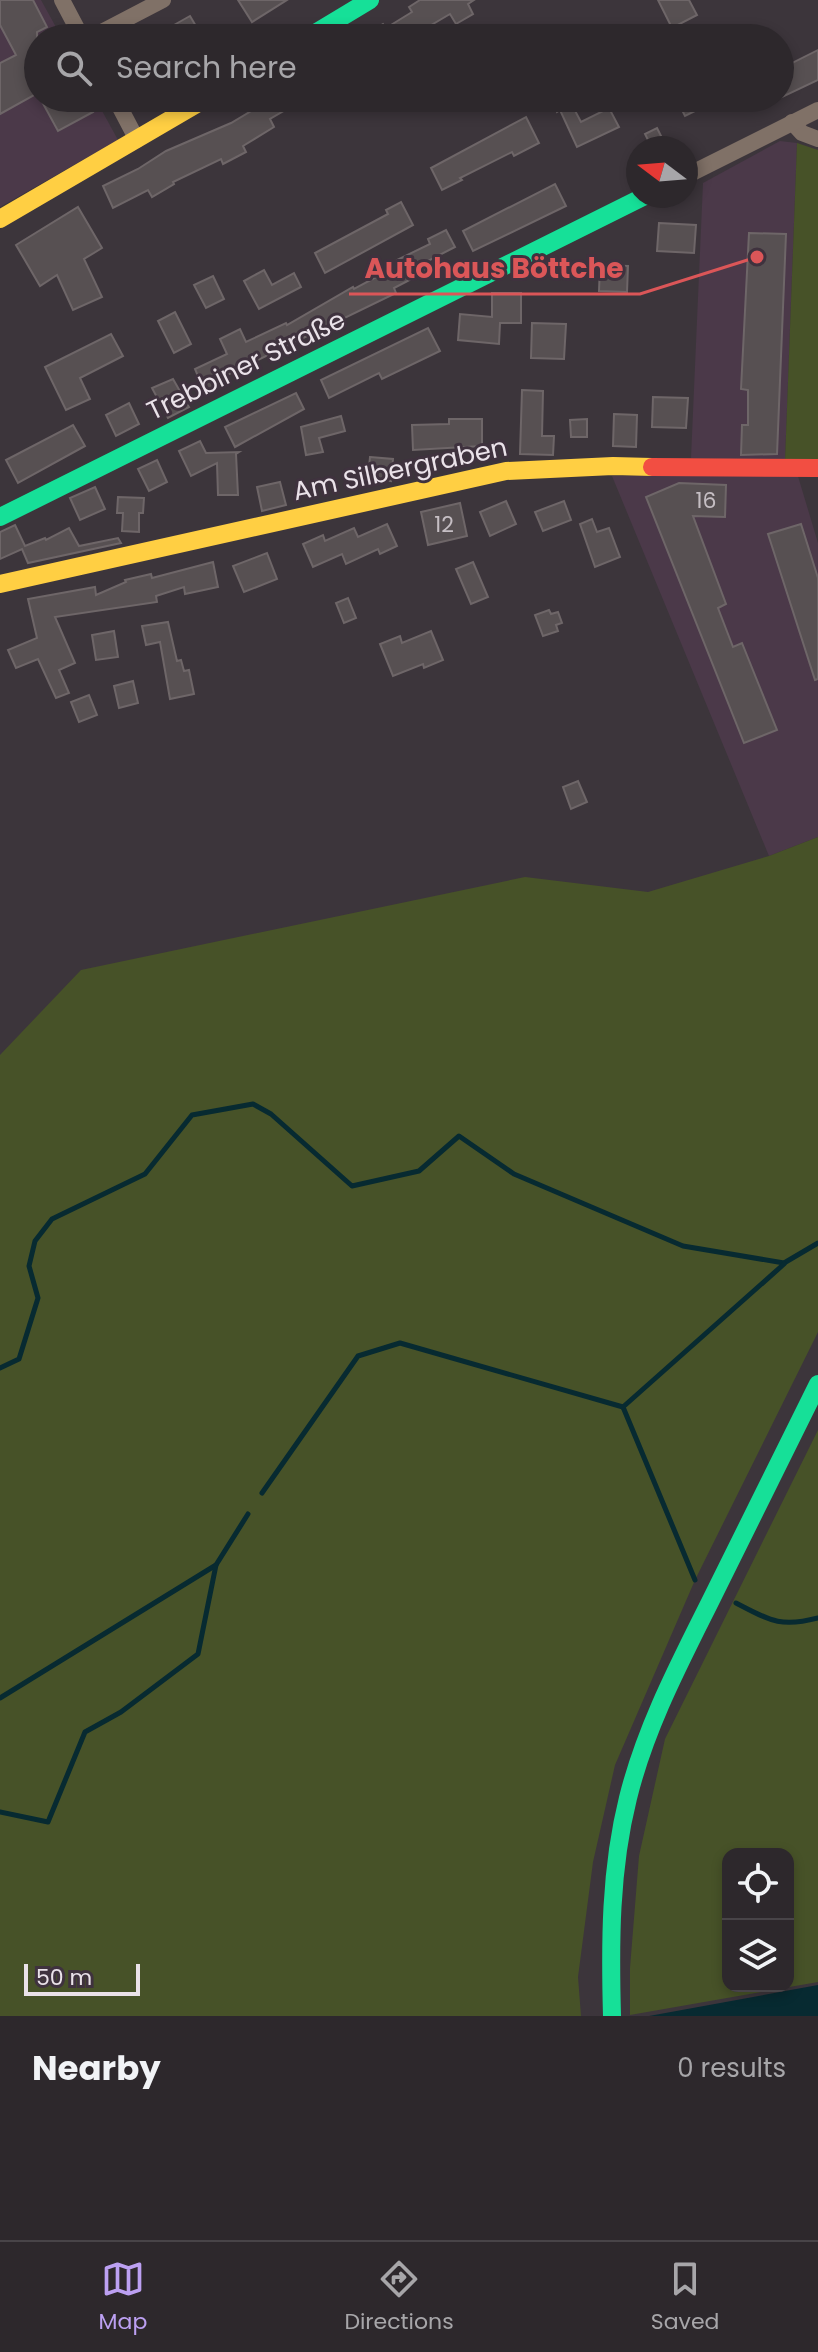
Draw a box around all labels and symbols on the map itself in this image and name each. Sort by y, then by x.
north arrow [626,136,698,208]
callout: Autohaus Böttche [349,242,640,294]
text: Autohaus Böttche [364,249,624,288]
street label: Trebbiner Straße [141,301,351,429]
street label: Am Silbergraben [290,429,510,509]
house number: 16 [695,485,717,516]
house number: 12 [434,509,454,540]
scale bar [24,1960,140,1996]

